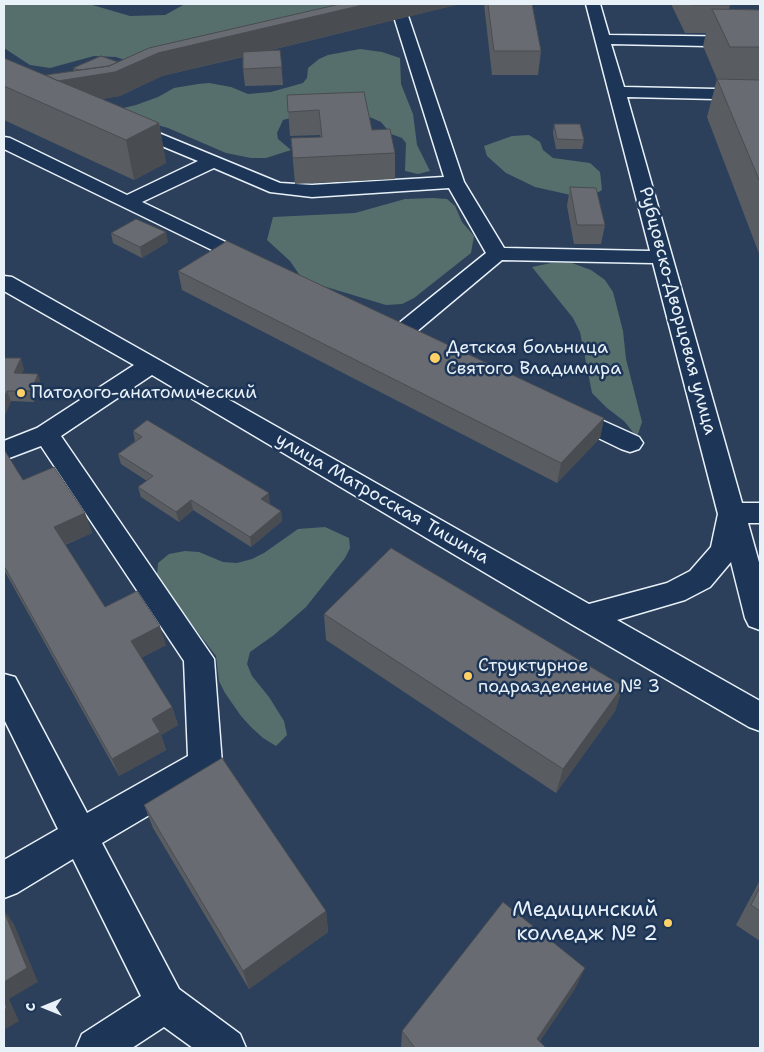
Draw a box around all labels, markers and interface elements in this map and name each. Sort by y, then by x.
street label: Рубцовско-Дворцовая улица [634,185,720,437]
place label: Детская больница Святого Владимира [446,337,621,379]
marker: Детская больница Святого Владимира [428,351,442,365]
place label: Патолого-анатомический [31,382,257,404]
marker: Патолого-анатомический [15,387,27,399]
street label: улица Матросская Тишина [271,429,493,569]
place label: Структурное подразделение № 3 [478,655,660,698]
marker: Структурное подразделение № 3 [462,670,474,682]
place label: Медицинский колледж № 2 [512,898,658,948]
marker: Медицинский колледж № 2 [662,917,674,929]
north arrow [20,982,70,1032]
text: С [21,1003,39,1011]

